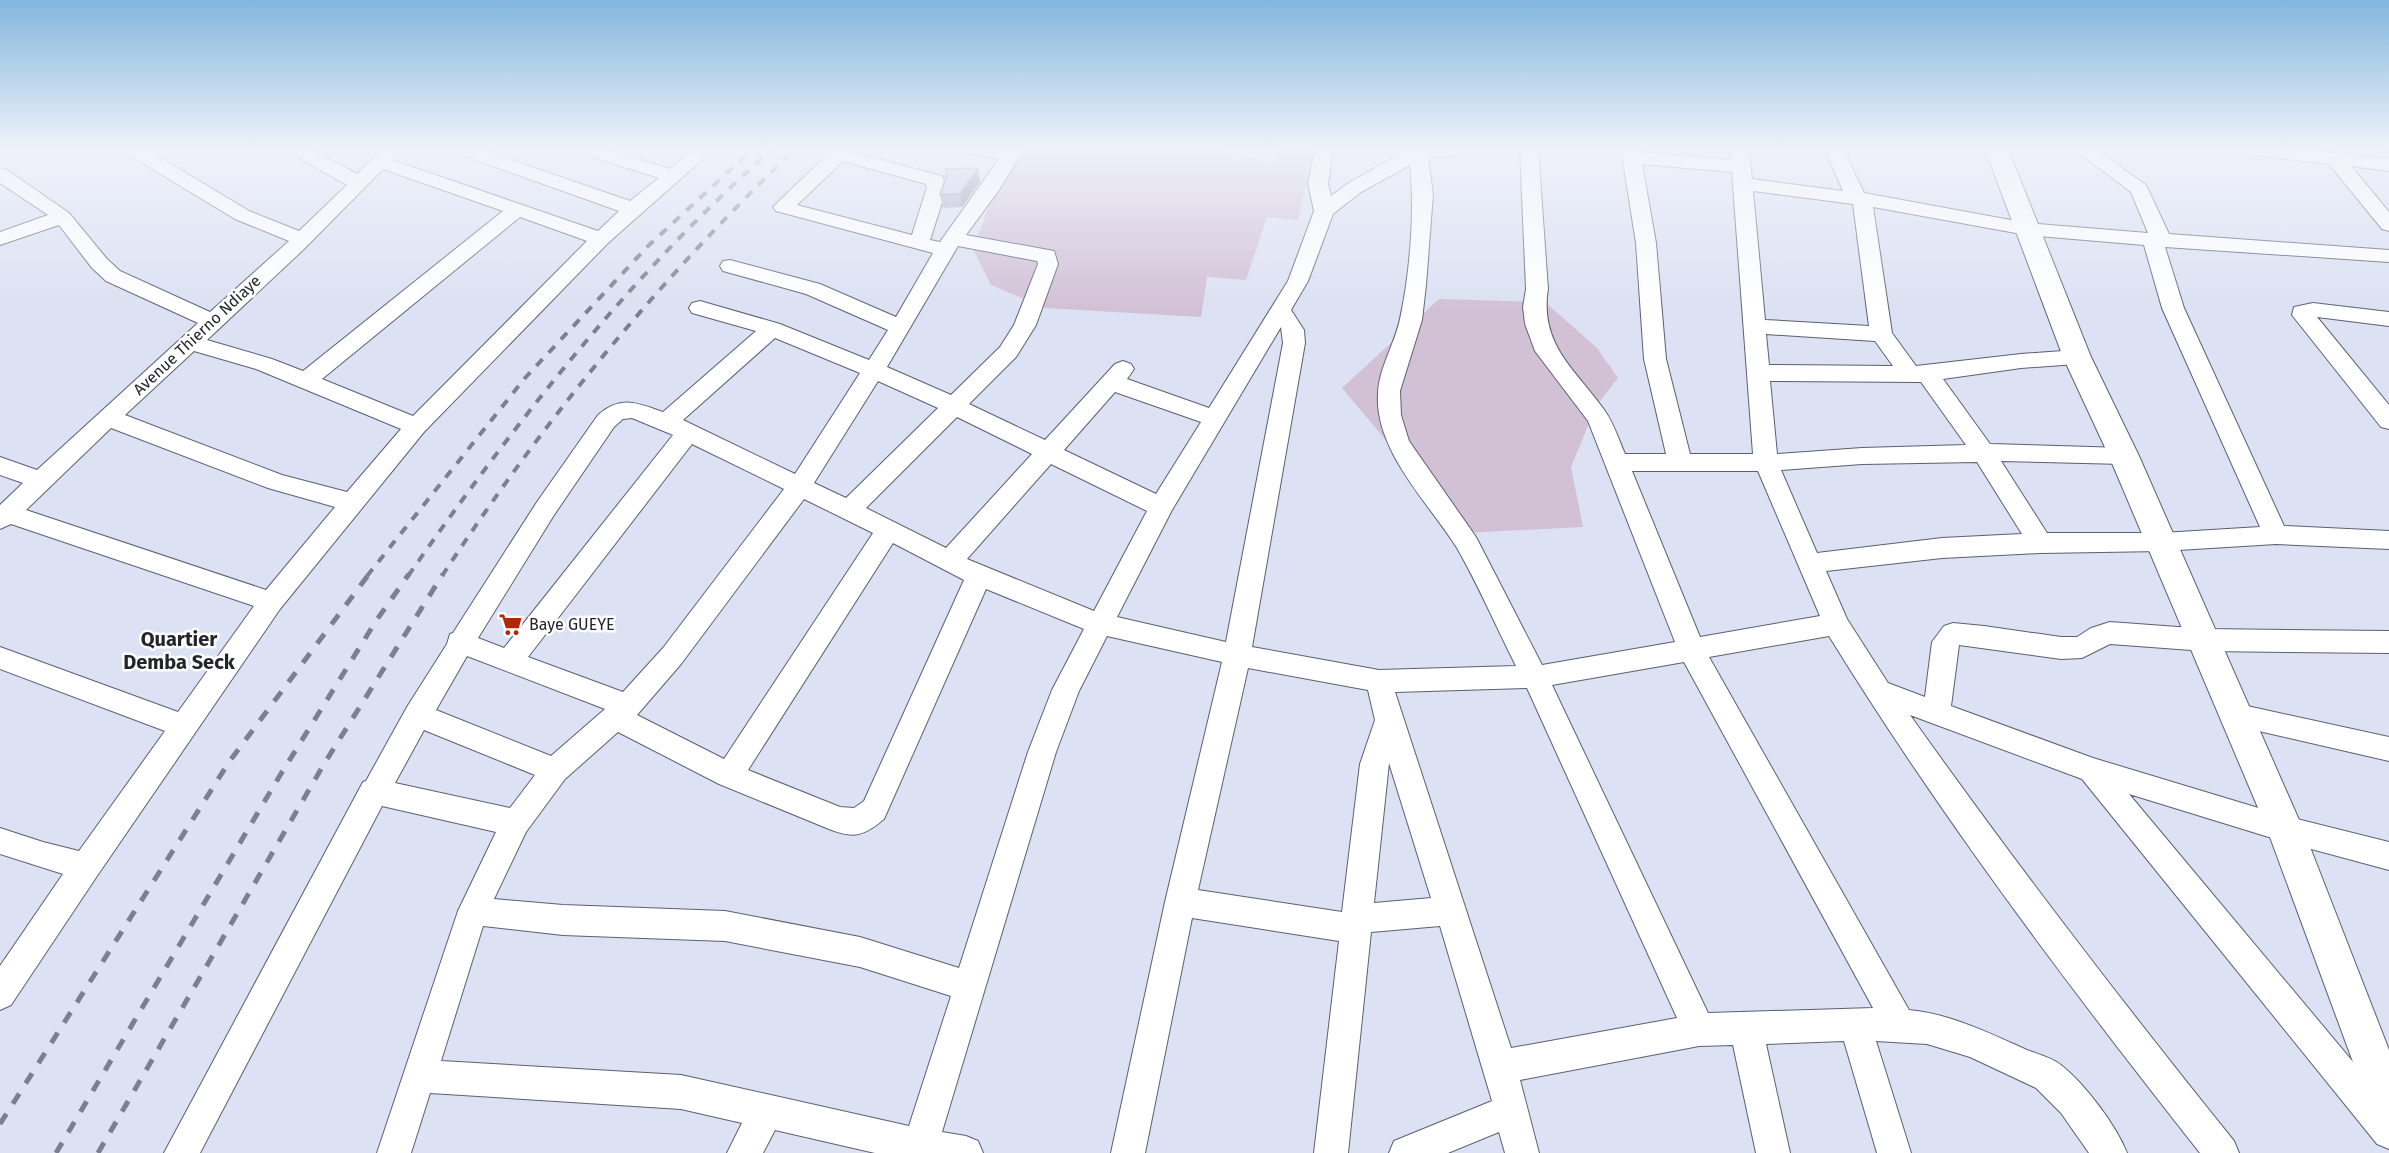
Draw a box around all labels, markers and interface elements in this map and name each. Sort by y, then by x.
street label: Avenue Thierno Ndiaye [129,271,265,399]
supermarket icon: Baye GUEYE [498,611,524,637]
place label: Baye GUEYE [529,615,615,634]
district label: Quartier Demba Seck [123,627,236,674]

